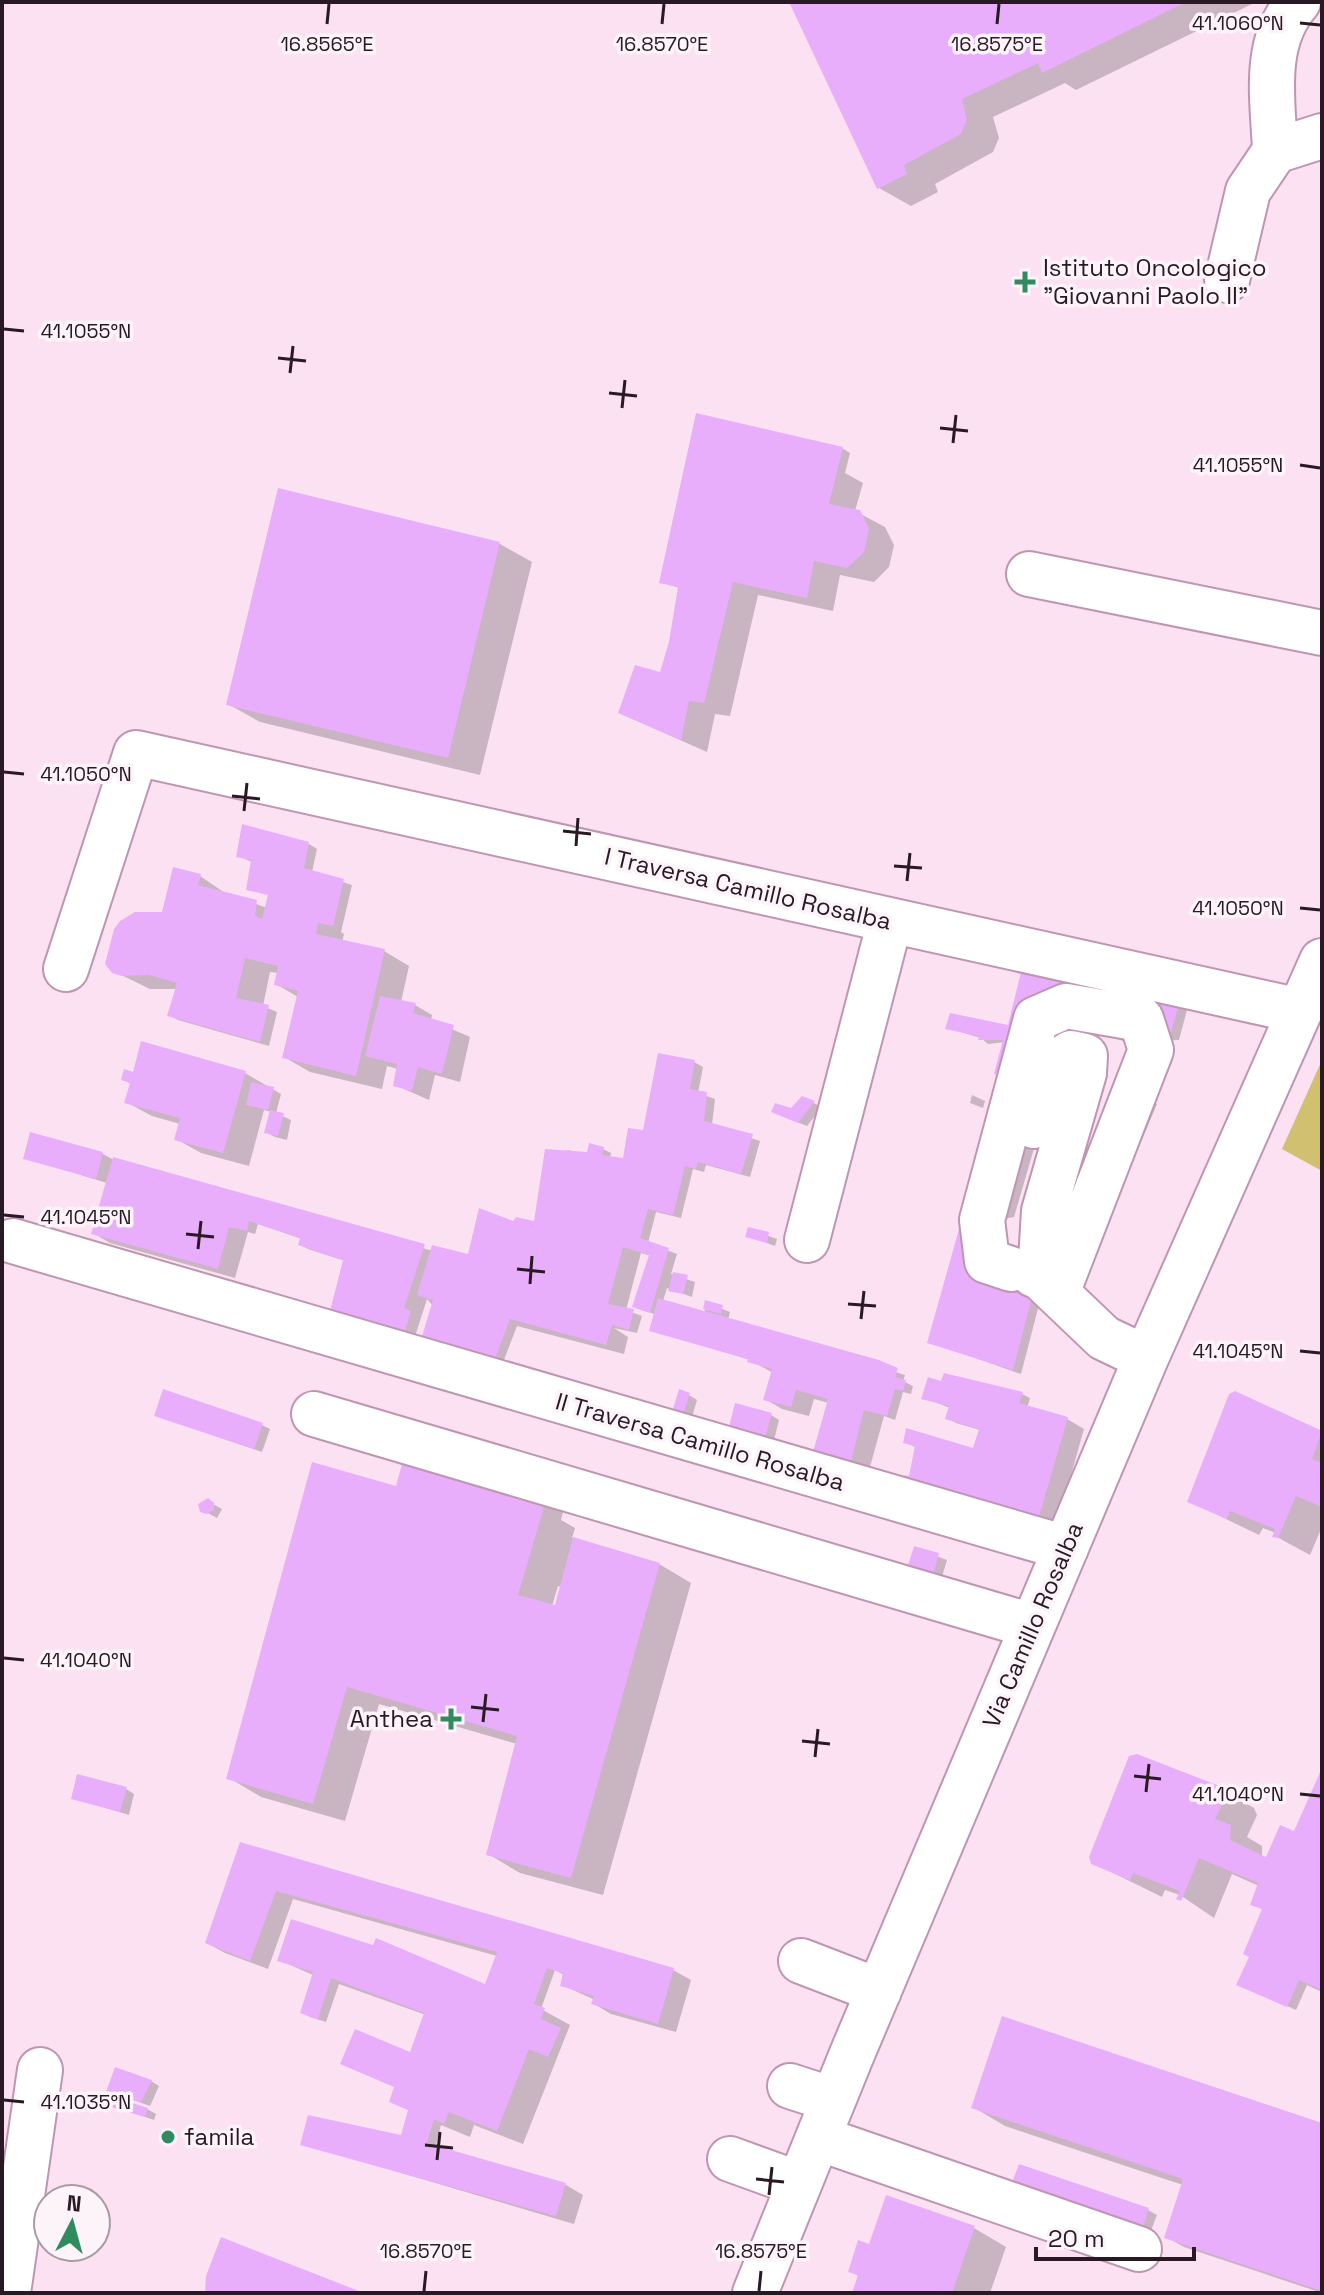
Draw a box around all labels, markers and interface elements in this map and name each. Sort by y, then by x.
text: 41.1060°N [1192,10,1284,36]
text: 16.8565°E [280,31,374,57]
text: 16.8570°E [616,31,708,57]
text: 16.8575°E [951,31,1043,57]
place label: Istituto Oncologico "Giovanni Paolo II" [1043,252,1267,311]
marker: Istituto Oncologico "Giovanni Paolo II" [1014,271,1036,293]
text: 41.1055°N [41,318,131,344]
text: 41.1055°N [1193,452,1283,478]
text: 41.1050°N [40,761,132,787]
street label: I Traversa Camillo Rosalba [602,840,895,937]
text: 41.1050°N [1192,895,1284,921]
text: 41.1045°N [40,1204,132,1230]
text: 41.1045°N [1192,1338,1284,1364]
street label: II Traversa Camillo Rosalba [552,1385,848,1498]
street label: Via Camillo Rosalba [975,1517,1090,1732]
text: 41.1040°N [40,1647,132,1673]
place label: Anthea [350,1703,433,1734]
marker: Anthea [440,1708,462,1730]
text: 41.1040°N [1192,1781,1284,1807]
text: 41.1035°N [41,2089,131,2115]
place label: famila [184,2121,255,2152]
marker: famila [159,2128,177,2146]
north arrow [32,2183,112,2263]
text: N [65,2188,83,2218]
scale bar [1036,2211,1194,2261]
text: 20 m [1048,2223,1105,2254]
text: 16.8570°E [380,2238,472,2264]
text: 16.8575°E [715,2238,807,2264]

